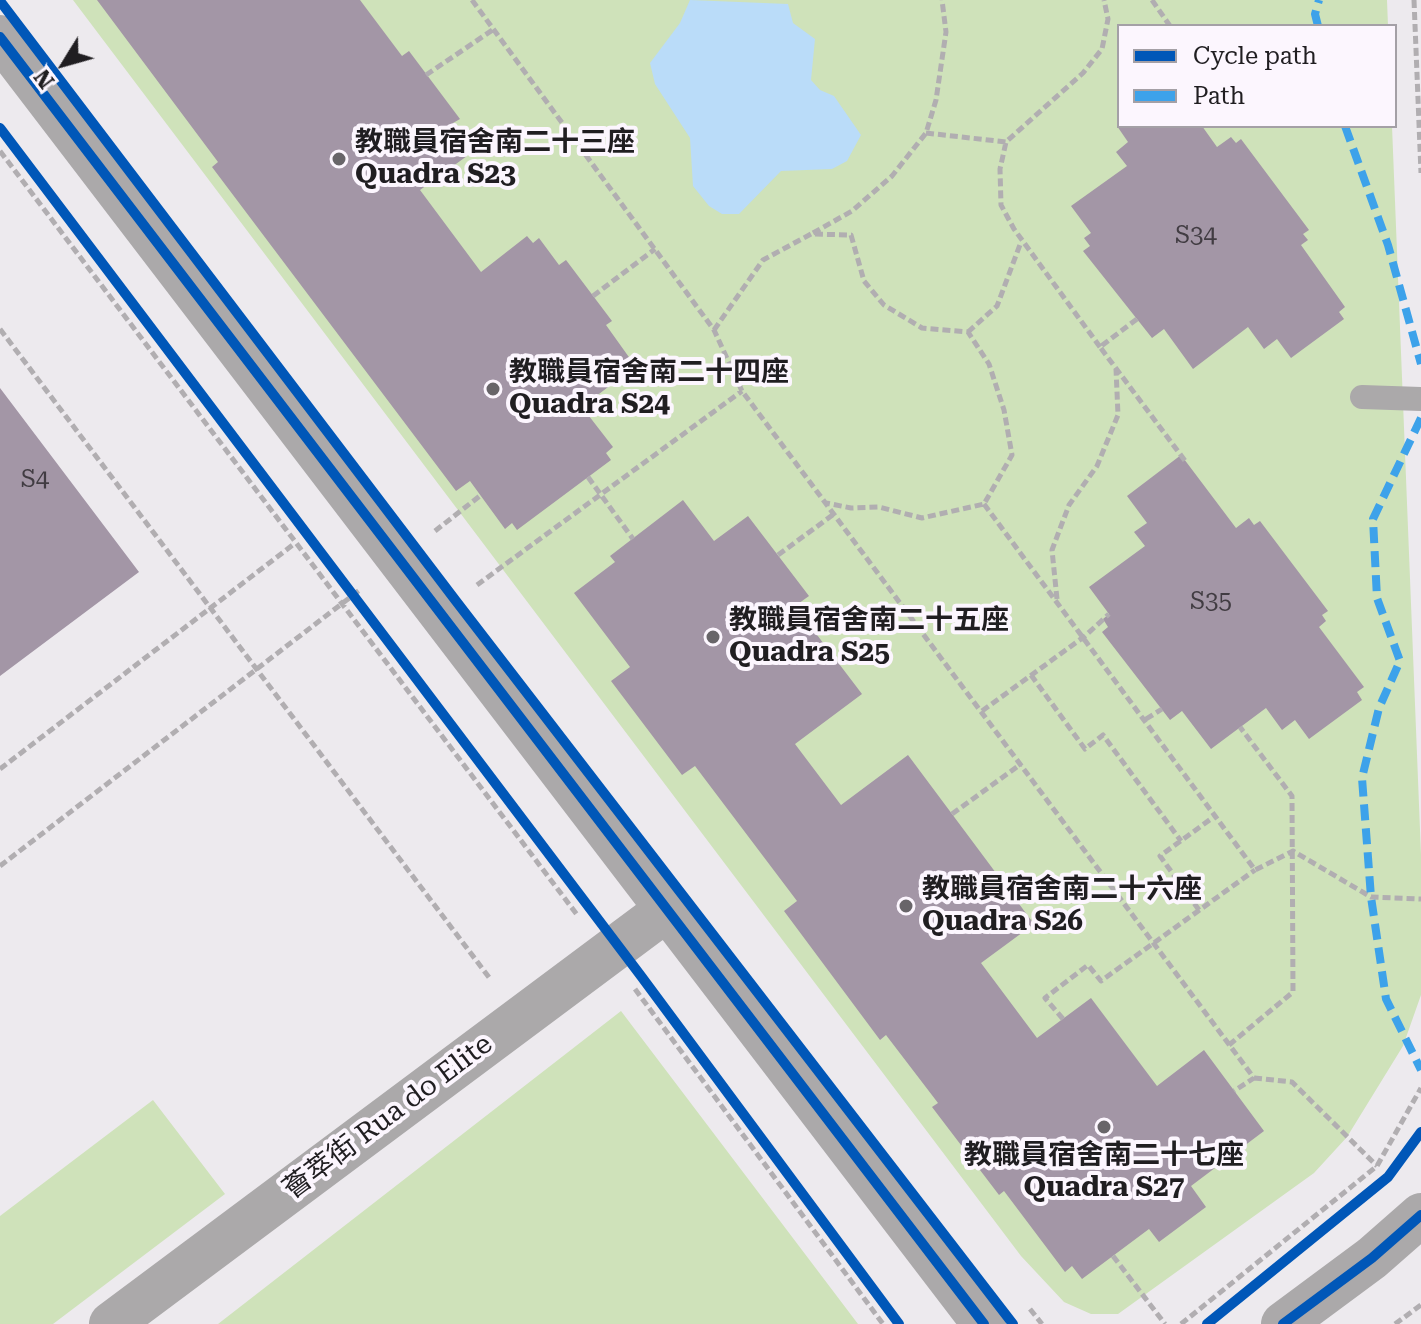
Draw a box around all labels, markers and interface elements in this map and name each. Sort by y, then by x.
north arrow [24,24,104,104]
legend [1117,24,1397,128]
text: Cycle path [1193,42,1317,70]
text: N [29,64,60,93]
text: Path [1193,82,1245,110]
place label: 教職員宿舍南二十三座 Quadra S23 [355,126,635,192]
marker: 教職員宿舍南二十三座 Quadra S23 [330,150,348,168]
house number: S34 [1175,222,1217,250]
place label: 教職員宿舍南二十四座 Quadra S24 [509,356,789,422]
marker: 教職員宿舍南二十四座 Quadra S24 [484,380,502,398]
house number: S4 [21,466,49,494]
house number: S35 [1190,588,1232,616]
place label: 教職員宿舍南二十五座 Quadra S25 [729,604,1009,670]
marker: 教職員宿舍南二十五座 Quadra S25 [704,628,722,646]
place label: 教職員宿舍南二十六座 Quadra S26 [922,873,1202,939]
marker: 教職員宿舍南二十六座 Quadra S26 [897,897,915,915]
street label: 薈萃街 Rua do Elite [277,1027,499,1207]
marker: 教職員宿舍南二十七座 Quadra S27 [1095,1118,1113,1136]
place label: 教職員宿舍南二十七座 Quadra S27 [964,1139,1244,1205]

